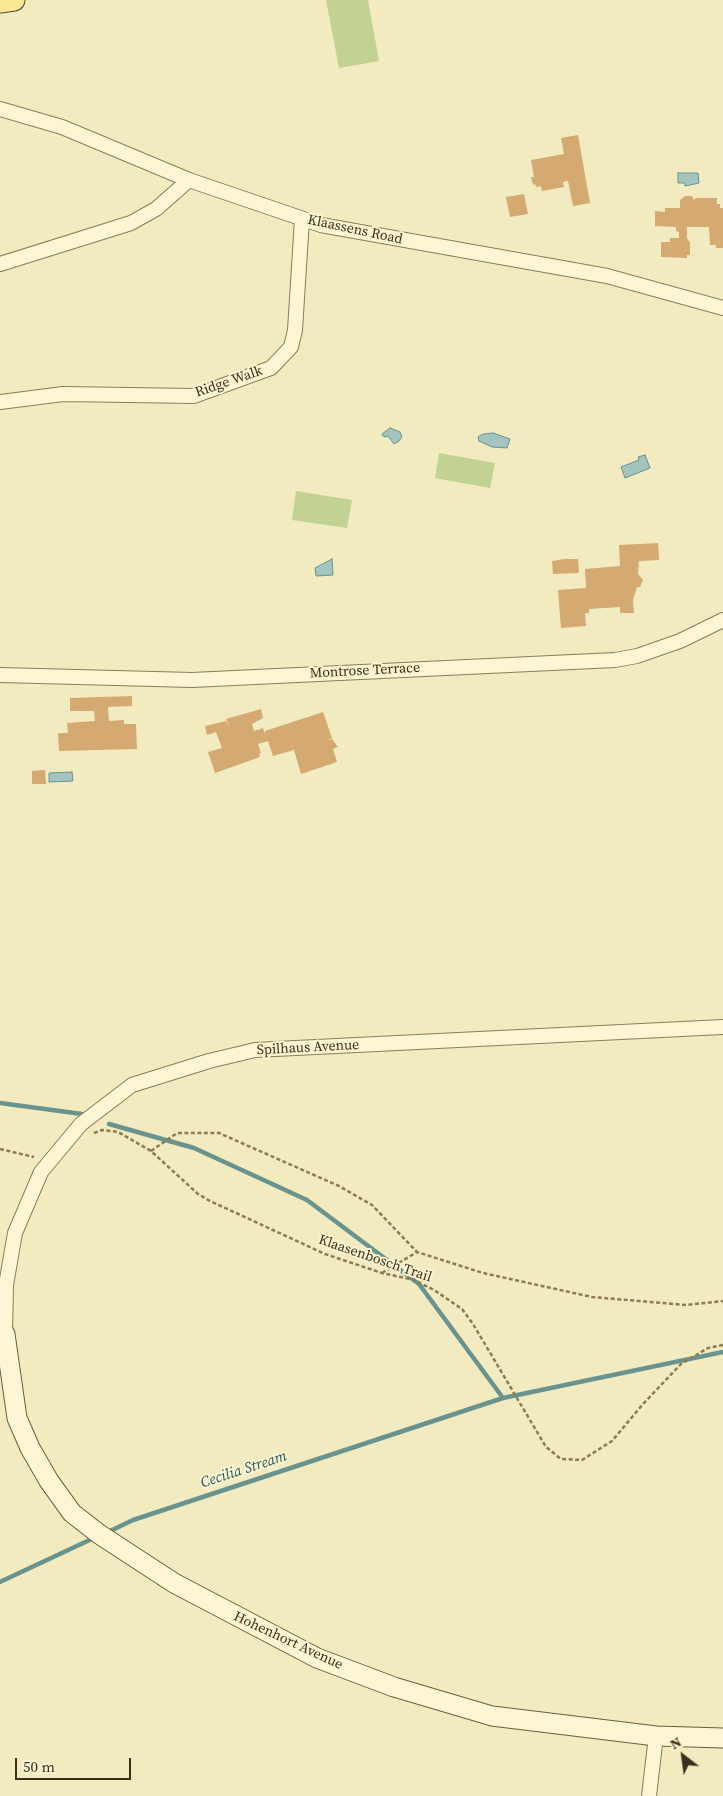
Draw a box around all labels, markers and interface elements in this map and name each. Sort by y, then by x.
street label: Klaassens Road [306,212,404,248]
street label: Ridge Walk [193,363,265,401]
street label: Montrose Terrace [309,660,421,682]
street label: Spilhaus Avenue [256,1037,360,1059]
street label: Klaasenbosch Trail [316,1232,434,1286]
water label: Cecilia Stream [199,1448,289,1492]
street label: Hohenhort Avenue [231,1608,345,1674]
north arrow [658,1731,708,1781]
text: N [666,1732,685,1754]
scale bar [18,1748,134,1780]
text: 50 m [23,1756,55,1777]

